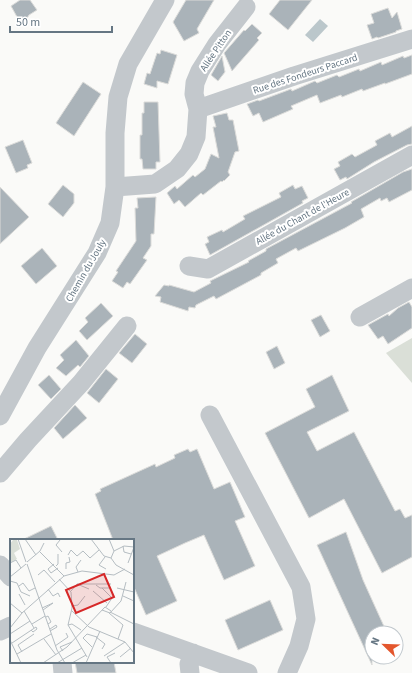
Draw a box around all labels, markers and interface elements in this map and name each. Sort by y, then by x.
scale bar [10,8,112,34]
text: 50 m [16,14,40,31]
street label: Allée Pitton [197,27,235,74]
street label: Rue des Fondeurs Paccard [251,50,359,97]
street label: Allée du Chant de l'Heure [253,185,352,249]
street label: Chemin du Jouly [62,236,110,304]
inset map [10,539,134,663]
north arrow [364,625,404,665]
text: N [367,635,384,648]

